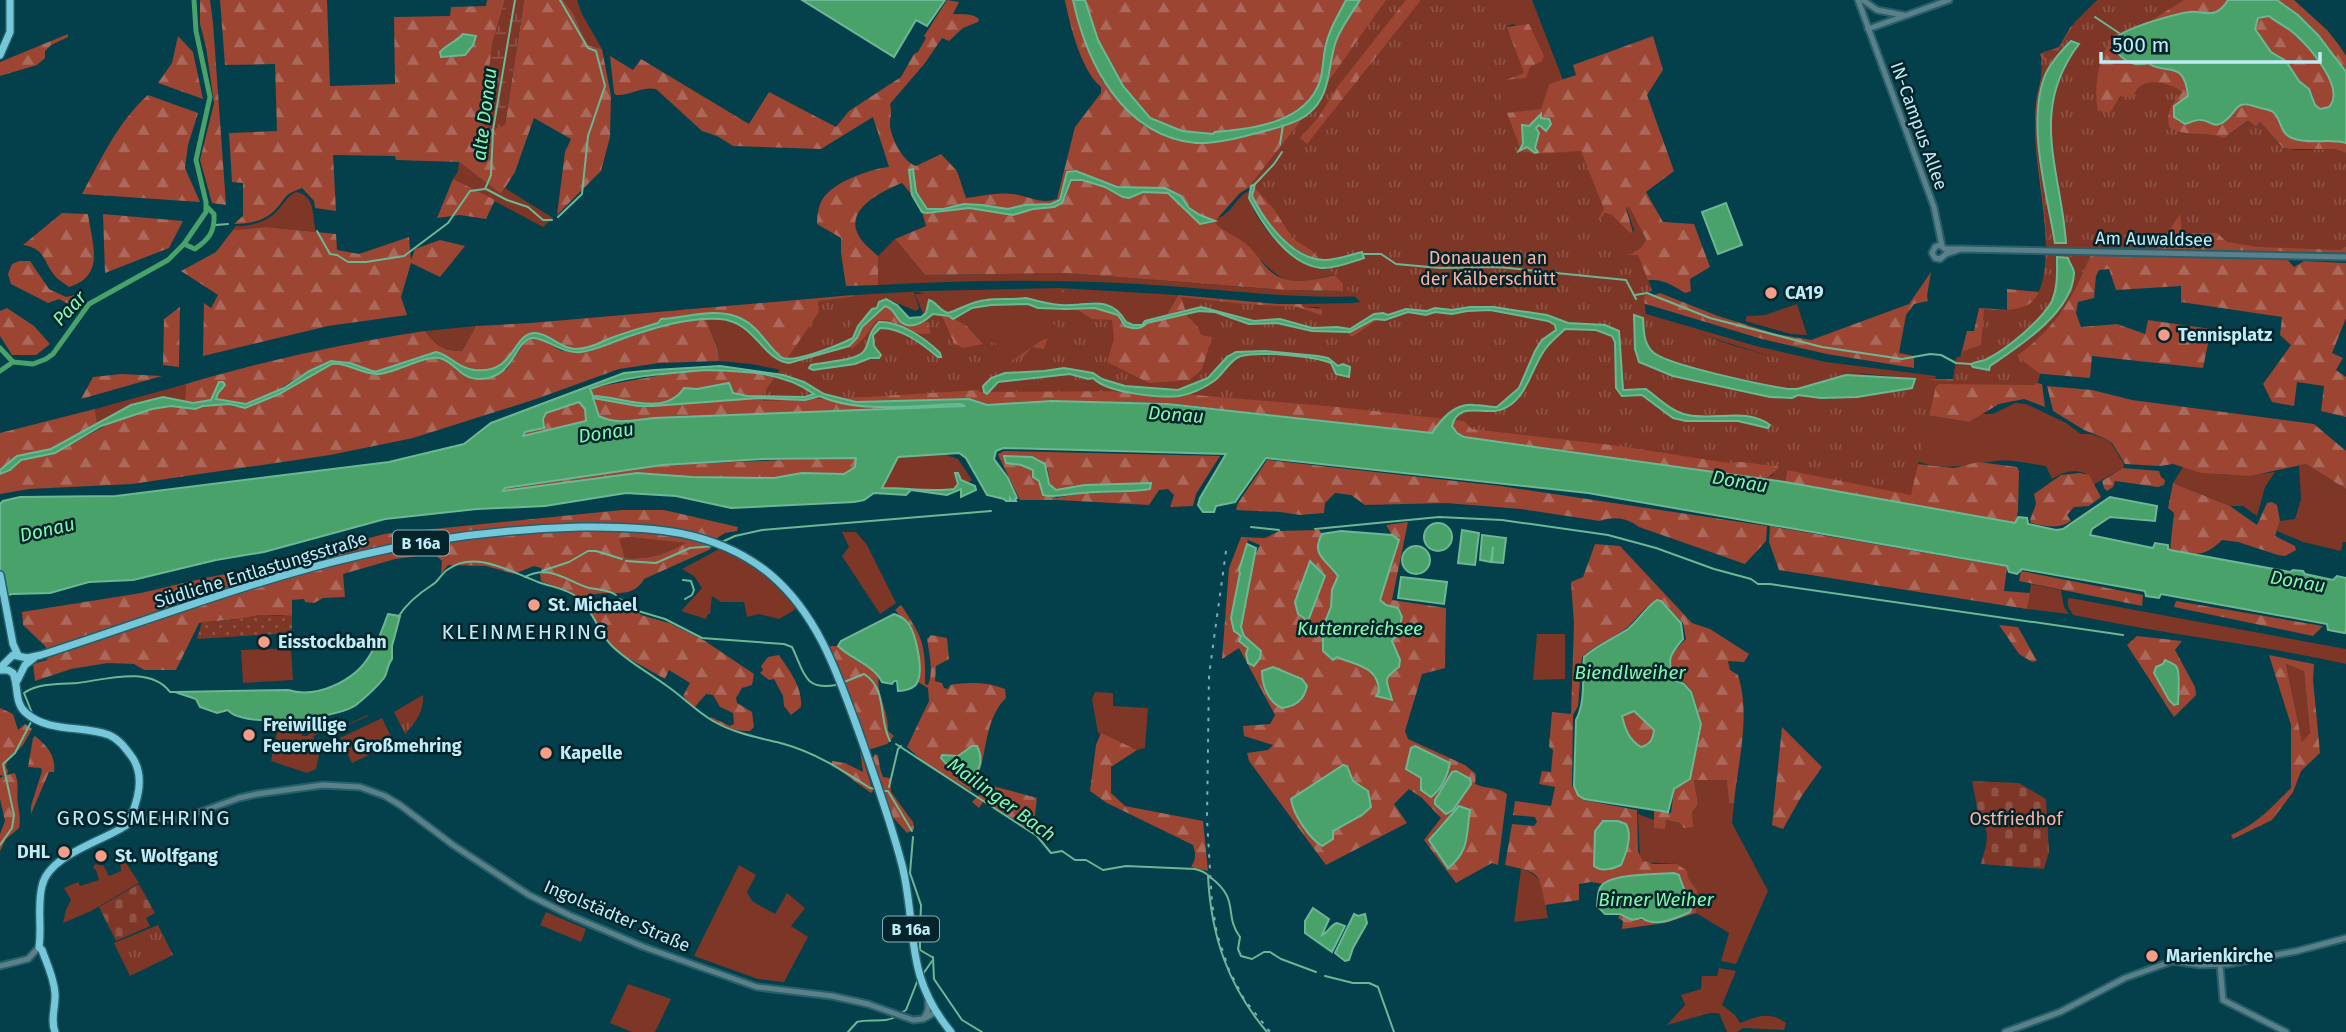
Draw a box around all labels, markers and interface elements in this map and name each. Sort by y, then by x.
scale bar [2101,21,2320,65]
text: 500 m [2112,32,2170,58]
street label: IN-Campus Allee [1886,59,1952,193]
water label: alte Donau [467,66,502,162]
street label: Am Auwaldsee [2095,227,2213,251]
park label: Donauauen an der Kälberschütt [1420,247,1556,290]
place label: CA19 [1785,282,1824,304]
marker: CA19 [1763,285,1779,301]
water label: Paar [48,286,92,331]
place label: Tennisplatz [2178,324,2272,346]
marker: Tennisplatz [2156,327,2172,343]
water label: Donau [1147,401,1205,428]
water label: Donau [577,417,635,448]
water label: Donau [1710,465,1769,498]
water label: Donau [17,512,77,547]
street label: Südliche Entlastungsstraße [152,527,370,613]
road number: B 16a [393,530,449,556]
water label: Donau [2268,565,2327,598]
place label: St. Michael [548,594,638,616]
marker: St. Michael [526,597,542,613]
water label: Kuttenreichsee [1297,617,1423,640]
district label: KLEINMEHRING [442,619,608,645]
place label: Eisstockbahn [278,631,387,653]
marker: Eisstockbahn [256,634,272,650]
water label: Biendlweiher [1575,661,1686,684]
place label: Freiwillige Feuerwehr Großmehring [263,714,462,757]
marker: Freiwillige Feuerwehr Großmehring [241,727,257,743]
place label: Kapelle [560,742,622,764]
marker: Kapelle [538,745,554,761]
water label: Mailinger Bach [943,753,1060,846]
district label: GROSSMEHRING [56,805,232,831]
park label: Ostfriedhof [1969,808,2065,830]
place label: DHL [17,841,50,863]
marker: DHL [56,844,72,860]
place label: St. Wolfgang [115,845,218,867]
marker: St. Wolfgang [93,848,109,864]
street label: Ingolstädter Straße [541,875,693,957]
water label: Birner Weiher [1598,888,1715,911]
road number: B 16a [883,917,939,942]
place label: Marienkirche [2166,945,2273,967]
marker: Marienkirche [2144,948,2160,964]

